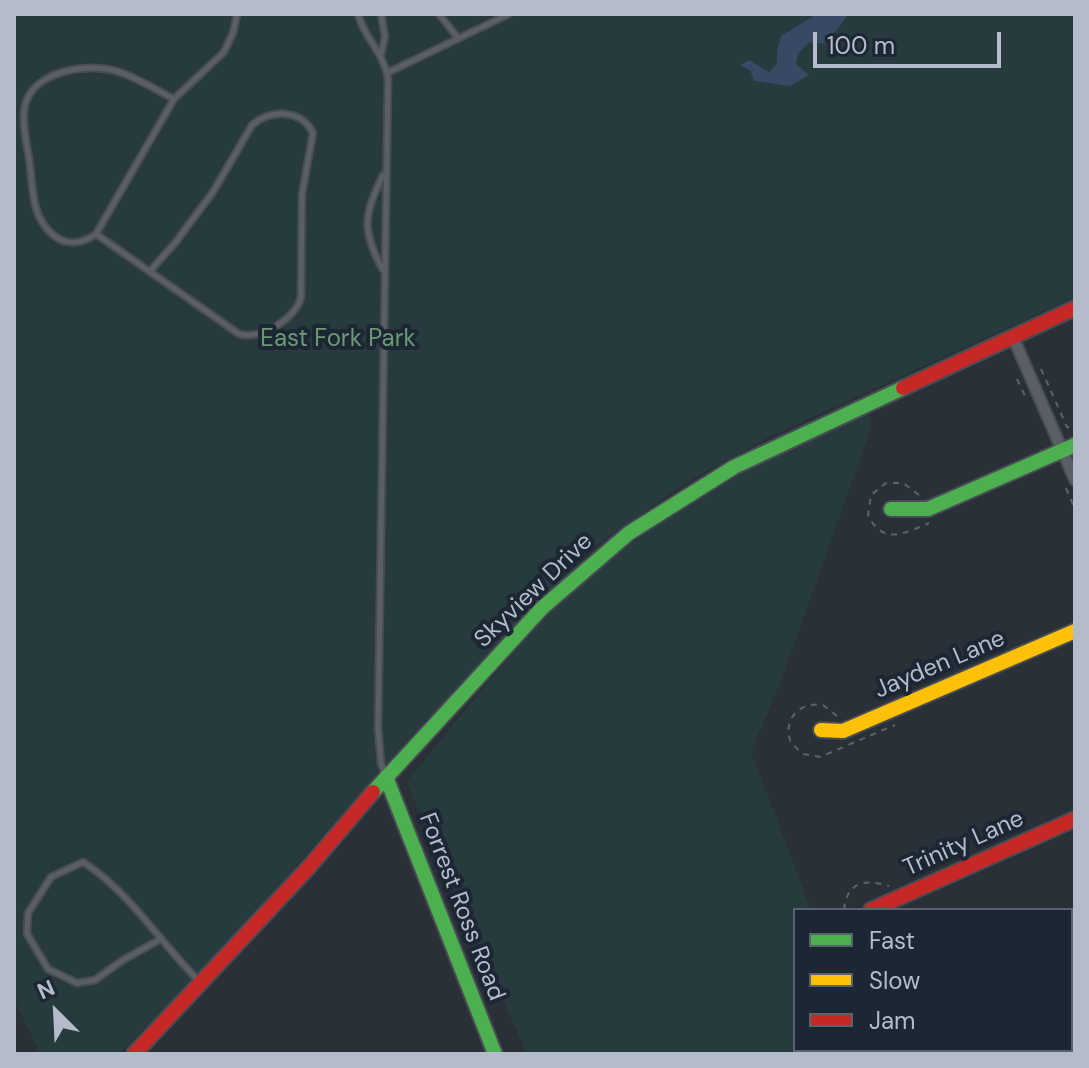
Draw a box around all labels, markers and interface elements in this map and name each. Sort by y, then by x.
scale bar [817,16,1005,66]
text: 100 m [827,30,895,61]
park label: East Fork Park [260,326,416,354]
street label: Skyview Drive [469,528,599,654]
street label: Jayden Lane [870,625,1010,705]
street label: Trinity Lane [899,805,1029,883]
street label: Forrest Ross Road [412,809,510,1005]
legend [793,908,1073,1052]
text: Fast [869,925,915,956]
text: Slow [869,965,920,996]
north arrow [16,972,96,1052]
text: N [33,973,59,1006]
text: Jam [869,1005,915,1036]

